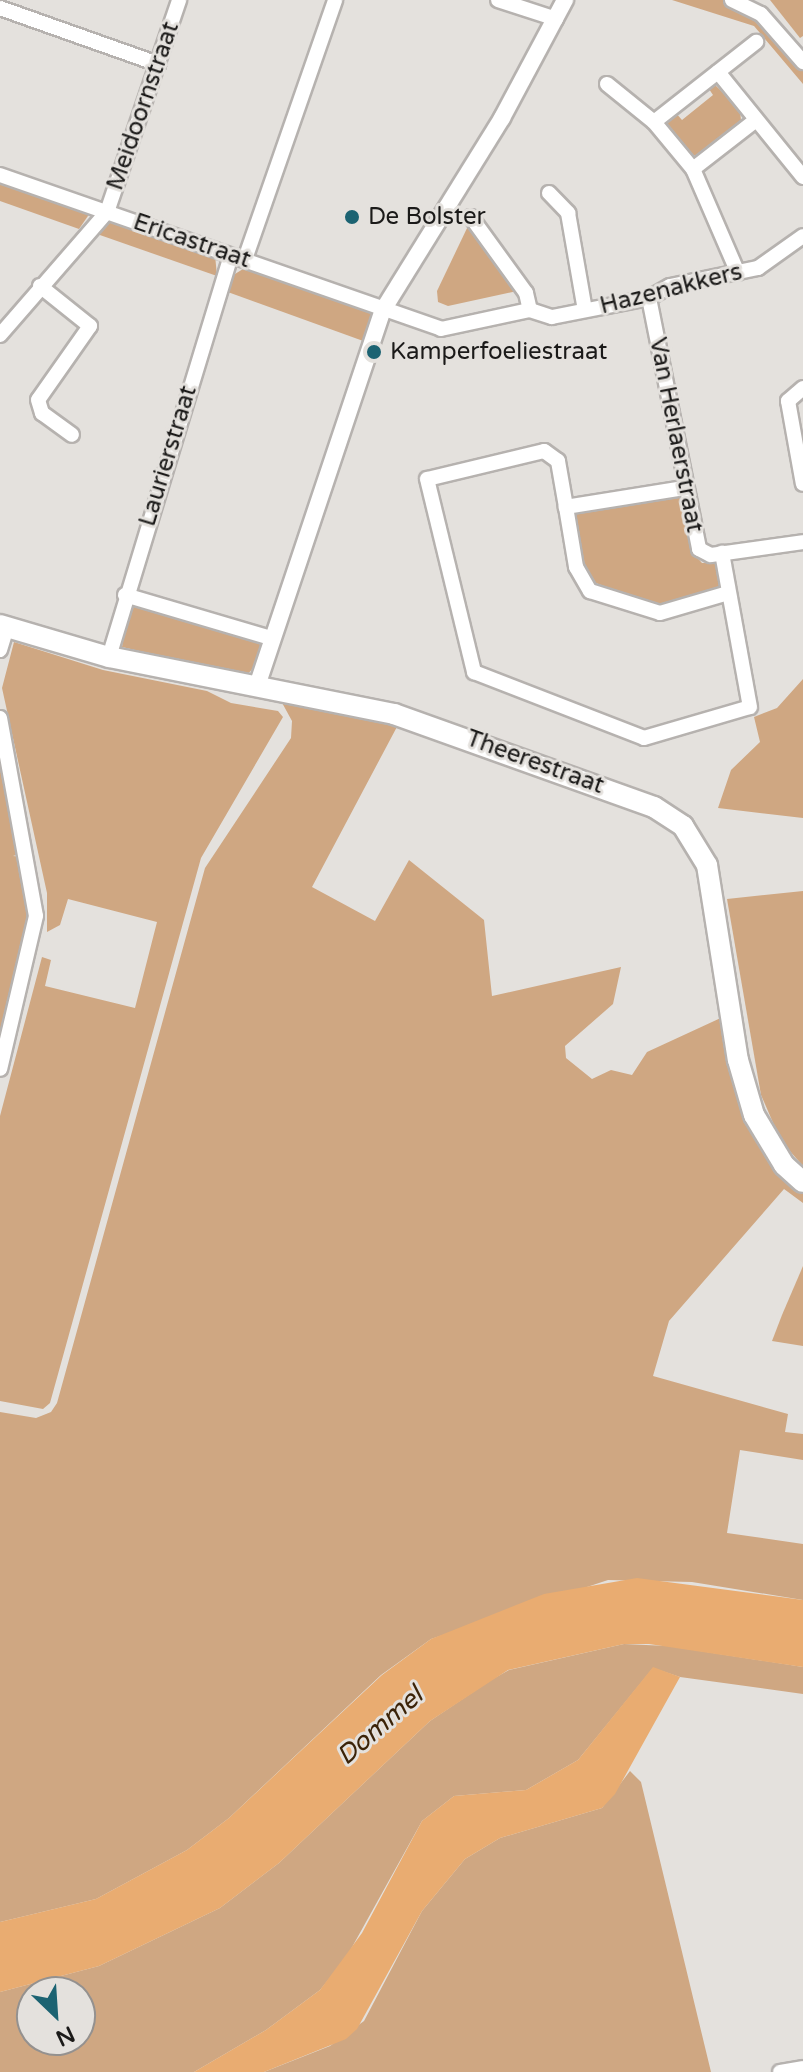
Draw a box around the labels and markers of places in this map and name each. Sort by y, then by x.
place label: De Bolster [368,203,486,231]
marker: De Bolster [343,208,361,226]
place label: Kamperfoeliestraat [390,338,607,366]
marker: Kamperfoeliestraat [365,343,383,361]

